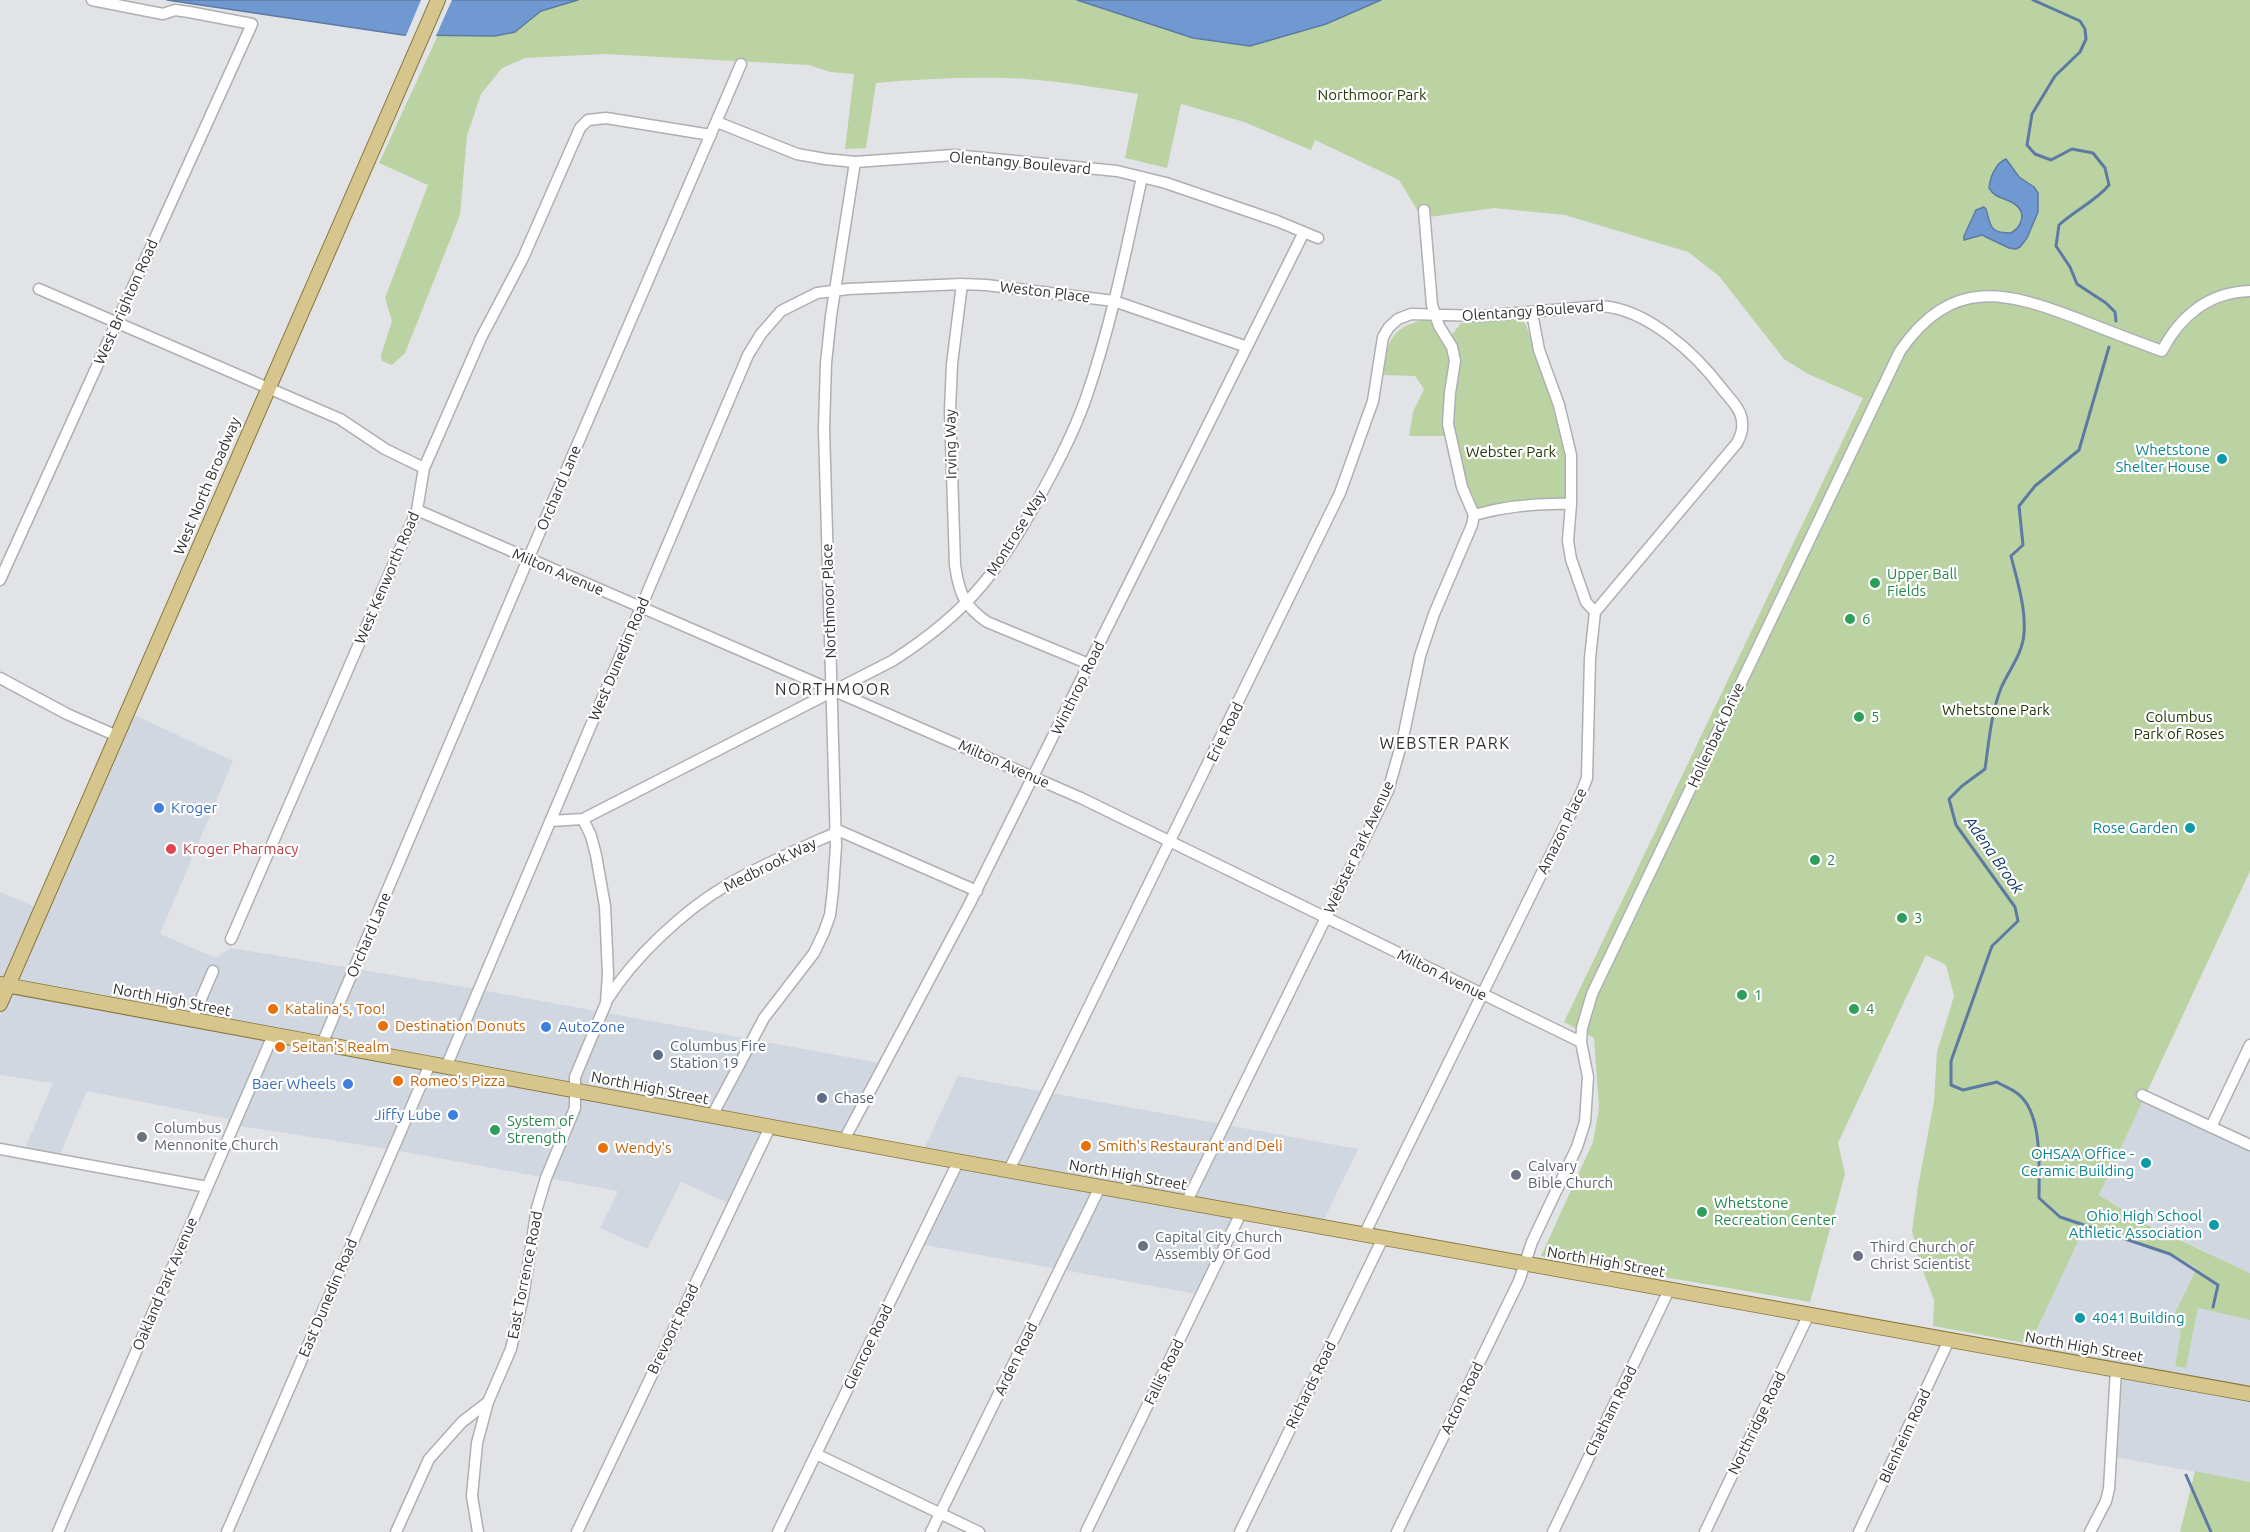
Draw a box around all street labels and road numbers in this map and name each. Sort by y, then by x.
street label: Olentangy Boulevard [948,148,1092,178]
street label: West Brighton Road [90,237,162,367]
street label: Weston Place [999,278,1091,306]
street label: Olentangy Boulevard [1461,297,1605,325]
street label: Irving Way [941,409,961,479]
street label: West North Broadway [170,414,244,558]
street label: Orchard Lane [533,443,585,533]
street label: Montrose Way [983,487,1049,579]
street label: West Kenworth Road [351,509,423,647]
street label: Northmoor Place [818,543,840,659]
street label: Milton Avenue [509,545,607,599]
street label: West Dunedin Road [585,594,653,724]
street label: Winthrop Road [1048,638,1108,738]
street label: Hollenback Drive [1684,680,1748,790]
street label: Erie Road [1203,699,1247,765]
street label: Milton Avenue [956,736,1052,792]
street label: Webster Park Avenue [1320,778,1398,916]
street label: Amazon Place [1533,785,1591,877]
street label: Medbrook Way [721,834,819,896]
street label: Orchard Lane [343,890,395,980]
street label: Milton Avenue [1394,945,1490,1005]
street label: North High Street [112,980,232,1020]
street label: North High Street [590,1068,710,1108]
street label: North High Street [1068,1156,1188,1194]
street label: East Torrence Road [504,1210,546,1340]
street label: Oakland Park Avenue [129,1215,201,1353]
street label: East Dunedin Road [295,1236,361,1360]
street label: North High Street [1546,1243,1666,1281]
street label: Brevoort Road [643,1281,703,1377]
street label: Glencoe Road [840,1301,896,1393]
street label: Arden Road [991,1320,1041,1398]
street label: North High Street [2024,1328,2144,1366]
street label: Fallis Road [1140,1336,1188,1408]
street label: Richards Road [1282,1338,1340,1432]
street label: Acton Road [1437,1359,1487,1437]
street label: Chatham Road [1581,1363,1641,1459]
street label: Northridge Road [1724,1368,1790,1478]
street label: Blenheim Road [1875,1386,1935,1486]

